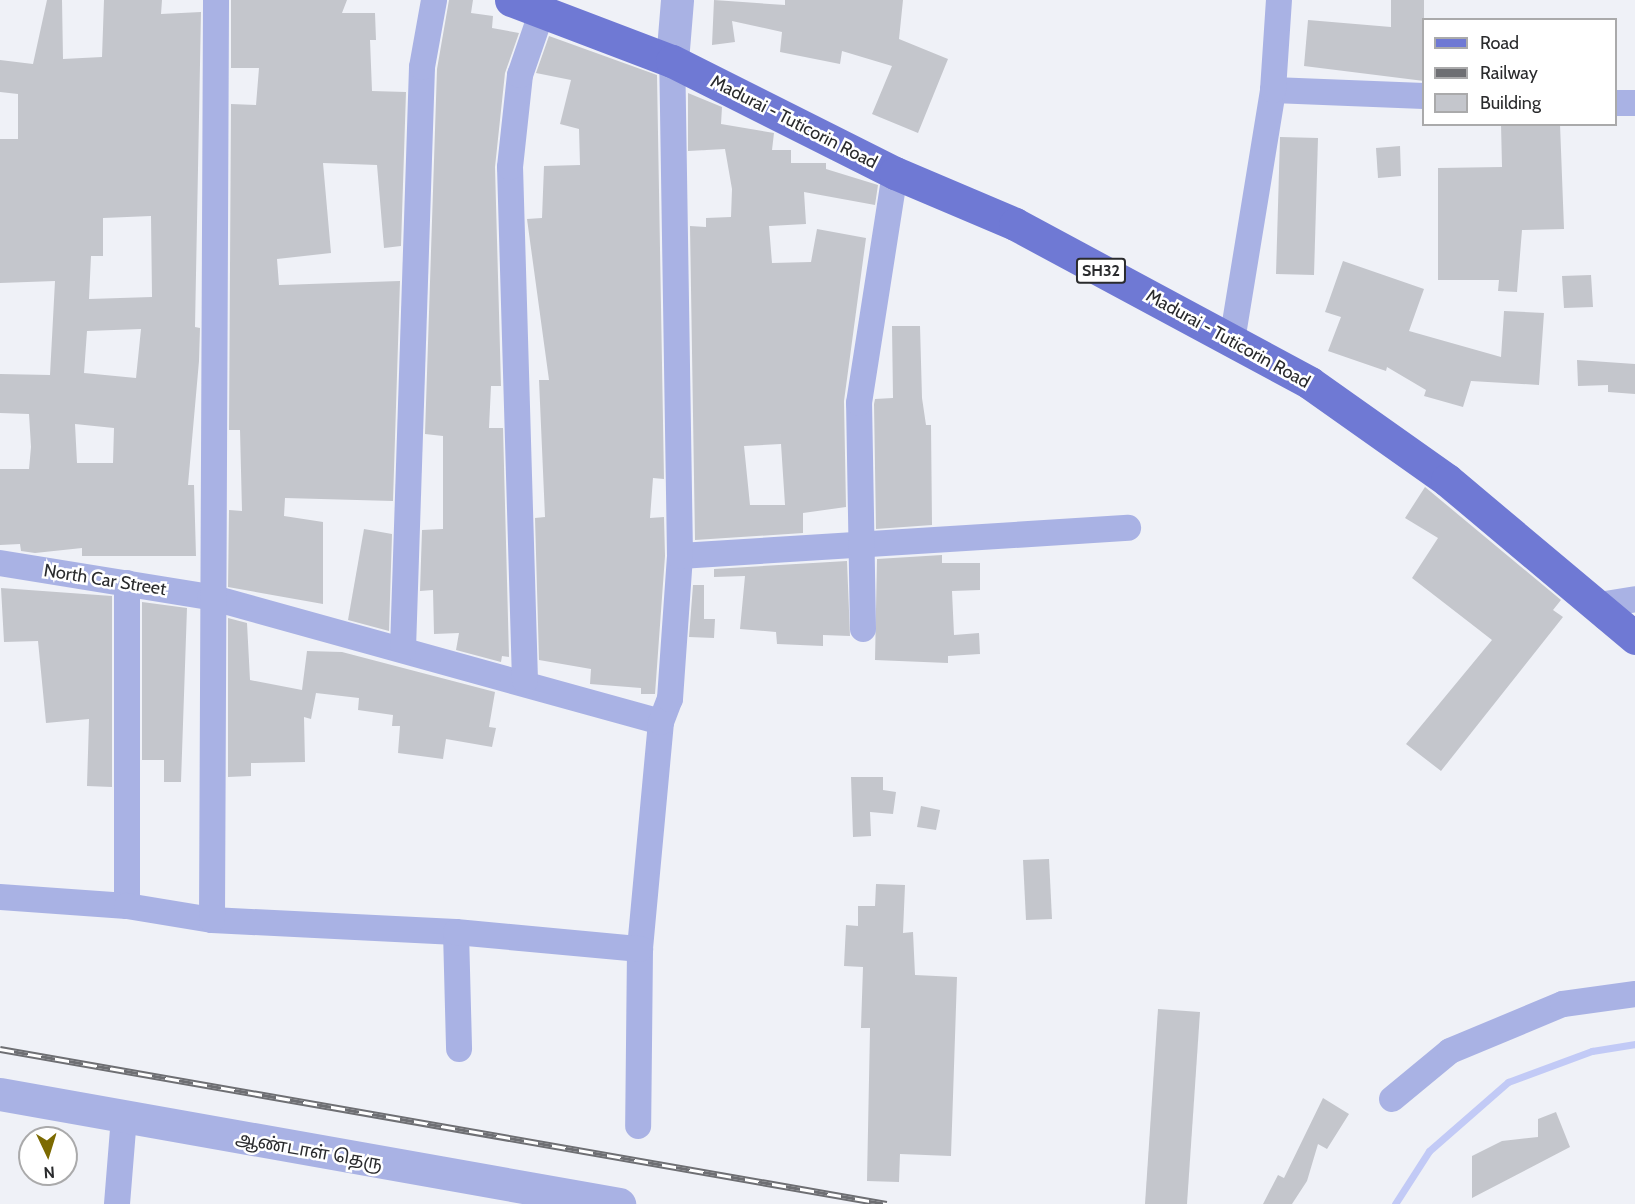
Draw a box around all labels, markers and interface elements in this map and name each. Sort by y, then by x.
legend [1422,18,1617,126]
text: Road [1480,32,1519,54]
text: Railway [1480,62,1538,84]
street label: Madurai - Tuticorin Road [707,71,881,173]
text: Building [1480,92,1541,114]
road number: SH32 [1076,258,1126,284]
street label: Madurai - Tuticorin Road [1142,285,1314,393]
street label: North Car Street [42,560,168,600]
north arrow [18,1126,78,1186]
street label: ஆண்டாள் தெரு [234,1127,384,1175]
text: N [43,1163,55,1182]

